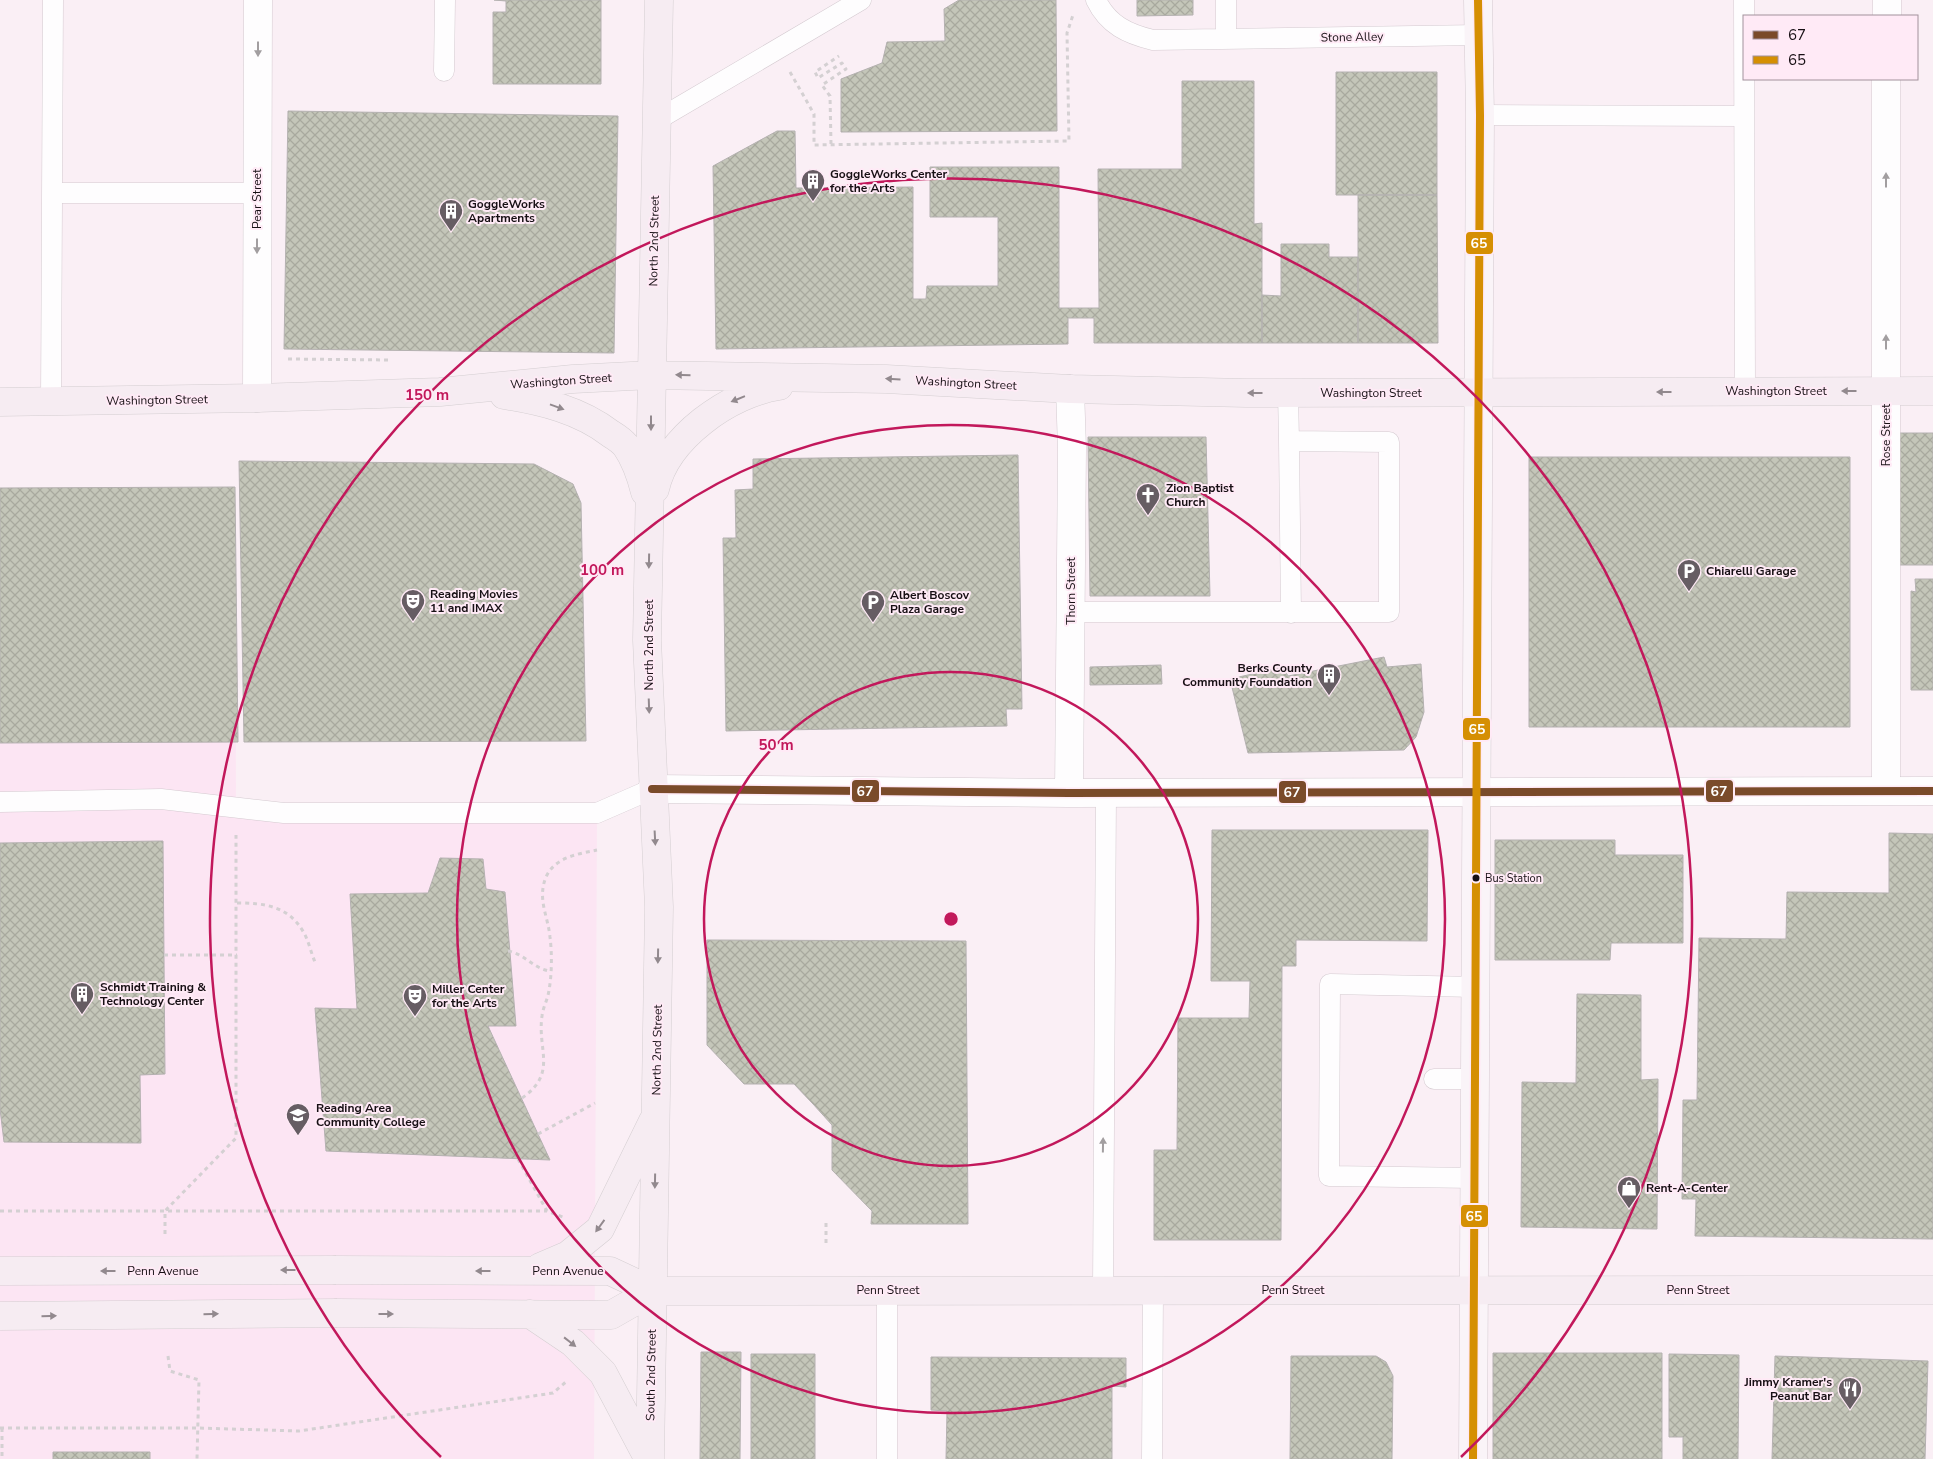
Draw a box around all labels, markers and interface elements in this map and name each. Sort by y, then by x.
legend [1743,15,1918,80]
text: 67 [1788,25,1806,45]
street label: Stone Alley [1320,28,1384,46]
one-way arrow [254,41,262,57]
text: 65 [1788,50,1806,70]
place label: GoggleWorks Center for the Arts [830,166,947,196]
street label: Pear Street [249,168,265,229]
building icon: GoggleWorks Center for the Arts [800,168,826,202]
one-way arrow [1882,171,1890,187]
street label: North 2nd Street [645,195,663,287]
place label: GoggleWorks Apartments [468,196,545,226]
building icon: GoggleWorks Apartments [438,198,464,232]
line badge: 65 [1465,231,1494,255]
text: 65 [1471,234,1487,253]
one-way arrow [253,238,261,254]
one-way arrow [1882,334,1890,350]
street label: Washington Street [510,369,613,393]
one-way arrow [674,371,690,379]
street label: Washington Street [915,372,1018,394]
one-way arrow [884,375,900,383]
street label: Washington Street [1725,383,1828,399]
text: 150 m [405,385,449,405]
street label: Washington Street [1320,385,1423,401]
one-way arrow [1841,387,1857,395]
one-way arrow [1656,388,1672,396]
one-way arrow [1247,389,1263,397]
street label: Washington Street [106,391,209,409]
one-way arrow [730,395,745,403]
one-way arrow [550,403,565,411]
street label: Rose Street [1878,403,1894,466]
one-way arrow [647,416,655,432]
place label: Zion Baptist Church [1166,480,1234,510]
church icon: Zion Baptist Church [1135,482,1161,516]
one-way arrow [645,553,653,569]
street label: Thorn Street [1063,556,1079,625]
parking icon: Chiarelli Garage [1676,558,1702,592]
text: 100 m [580,560,624,580]
place label: Chiarelli Garage [1706,563,1797,579]
place label: Reading Movies 11 and IMAX [430,586,518,616]
place label: Albert Boscov Plaza Garage [890,587,970,617]
theatre icon: Reading Movies 11 and IMAX [400,588,426,622]
parking icon: Albert Boscov Plaza Garage [860,589,886,623]
street label: North 2nd Street [641,599,657,691]
place label: Berks County Community Foundation [1182,660,1313,690]
building icon: Berks County Community Foundation [1316,662,1342,696]
one-way arrow [646,698,654,714]
line badge: 65 [1462,717,1491,741]
text: 65 [1469,720,1485,739]
text: 50 m [758,735,794,755]
line badge: 67 [851,779,880,803]
line badge: 67 [1705,779,1734,803]
line badge: 67 [1278,780,1307,804]
text: 67 [857,782,873,801]
text: 67 [1711,782,1727,801]
text: 67 [1284,783,1300,802]
one-way arrow [651,830,659,846]
place label: Bus Station [1485,871,1542,886]
marker: Bus Station [1471,873,1481,883]
centre of rings [942,910,960,928]
one-way arrow [654,948,662,964]
place label: Schmidt Training & Technology Center [100,979,206,1009]
building icon: Schmidt Training & Technology Center [69,981,95,1015]
place label: Miller Center for the Arts [432,981,505,1011]
theatre icon: Miller Center for the Arts [402,983,428,1017]
street label: North 2nd Street [648,1004,666,1096]
place label: Reading Area Community College [316,1100,426,1130]
school or university icon: Reading Area Community College [285,1102,311,1136]
one-way arrow [1099,1137,1107,1153]
one-way arrow [651,1173,659,1189]
shop icon: Rent-A-Center [1616,1175,1642,1209]
place label: Rent-A-Center [1646,1180,1728,1196]
line badge: 65 [1460,1204,1489,1228]
text: 65 [1466,1207,1482,1226]
one-way arrow [595,1219,605,1233]
street label: Penn Avenue [127,1263,199,1279]
street label: Penn Avenue [532,1263,604,1279]
one-way arrow [279,1266,295,1274]
one-way arrow [99,1267,115,1275]
one-way arrow [475,1267,491,1275]
street label: Penn Street [856,1282,920,1298]
street label: Penn Street [1261,1282,1325,1298]
street label: Penn Street [1666,1282,1730,1298]
one-way arrow [203,1310,219,1318]
one-way arrow [378,1310,394,1318]
one-way arrow [41,1312,57,1320]
street label: South 2nd Street [642,1328,660,1421]
one-way arrow [563,1337,576,1347]
place label: Jimmy Kramer's Peanut Bar [1743,1374,1832,1404]
restaurant icon: Jimmy Kramer's Peanut Bar [1837,1376,1863,1410]

